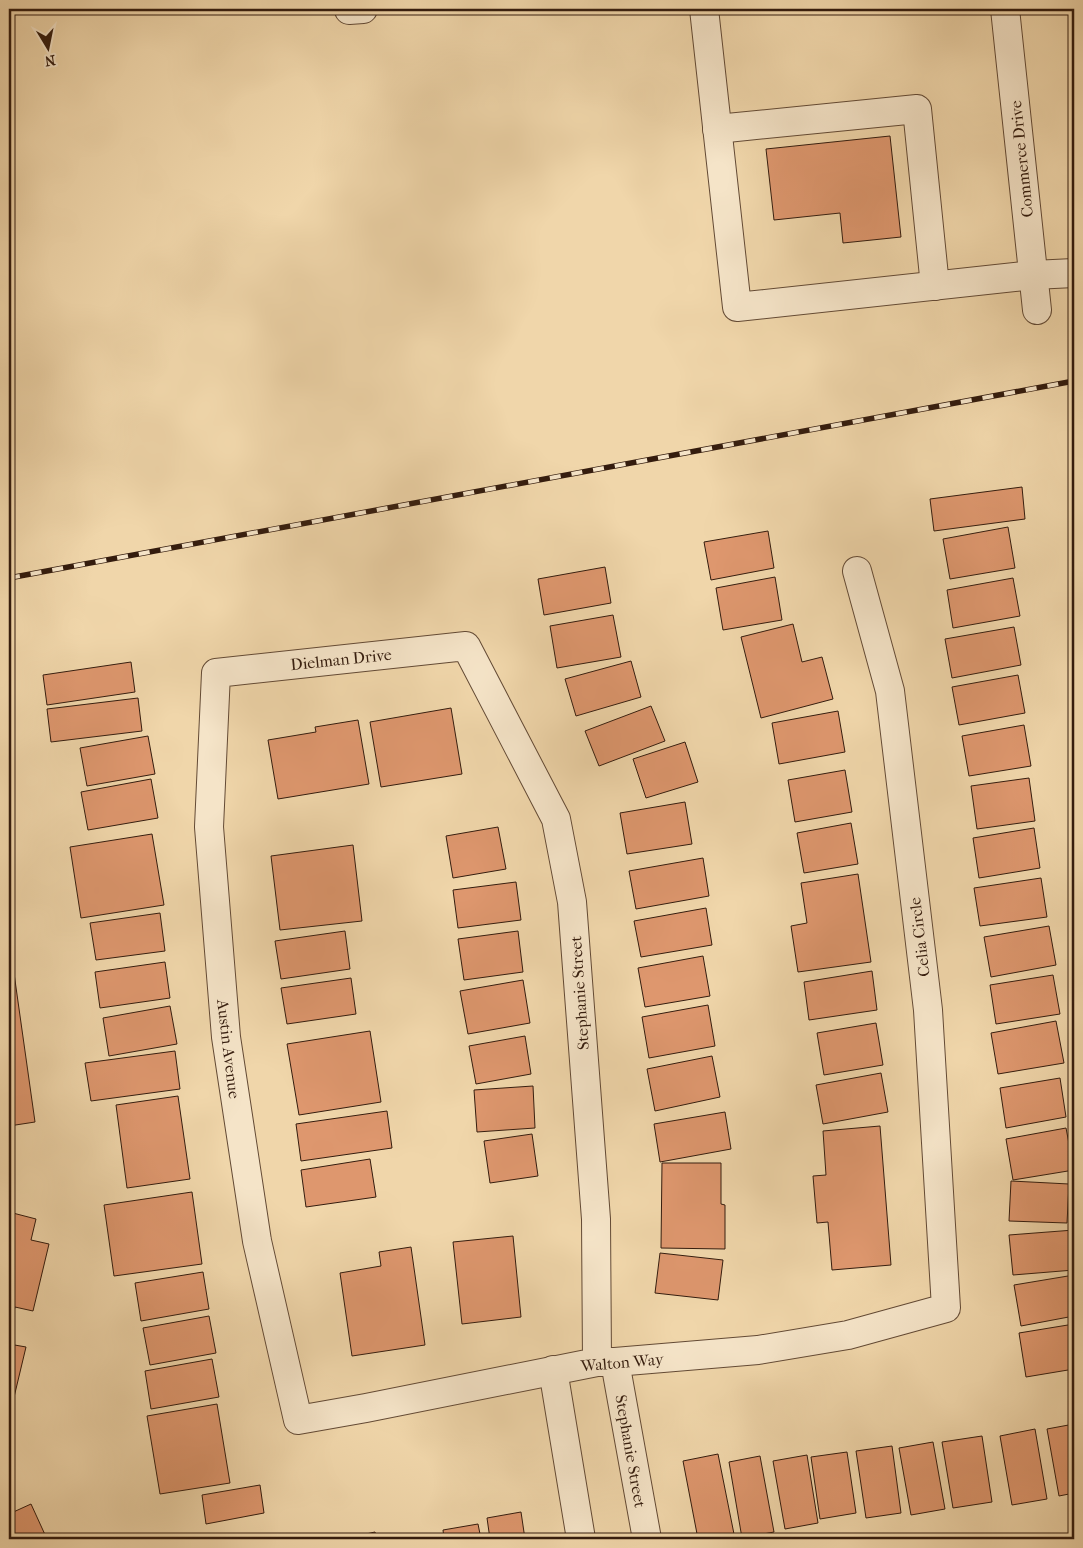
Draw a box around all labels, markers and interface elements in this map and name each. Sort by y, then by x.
north arrow [22,22,72,72]
text: N [43,51,57,70]
street label: Commerce Drive [1006,99,1037,218]
street label: Dielman Drive [290,645,393,674]
street label: Celia Circle [905,896,934,978]
street label: Stephanie Street [566,935,593,1051]
street label: Austin Avenue [213,997,244,1100]
street label: Walton Way [579,1349,665,1376]
street label: Stephanie Street [611,1393,650,1509]

